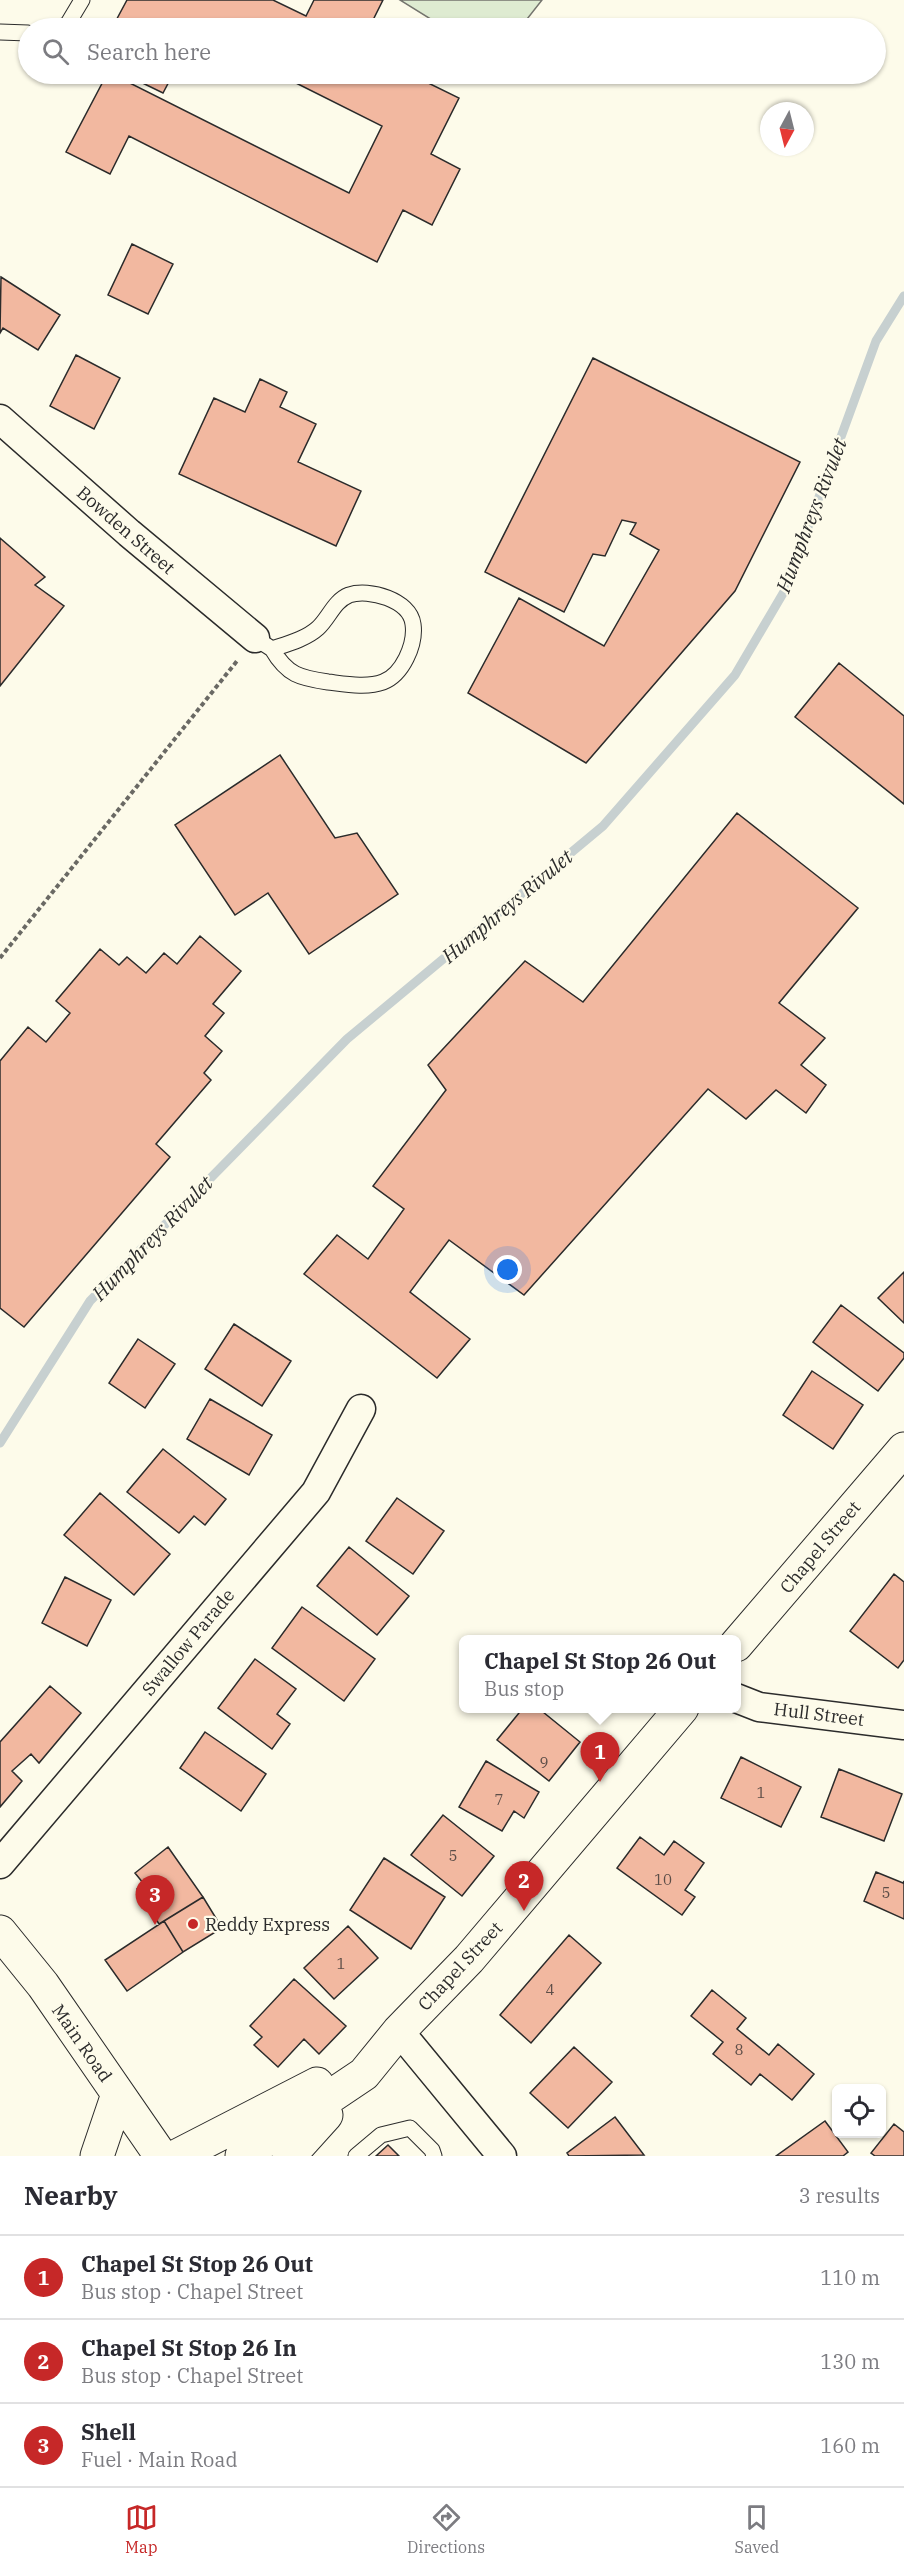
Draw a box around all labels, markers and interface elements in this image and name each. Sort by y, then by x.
search box [18,18,886,84]
icon: search [39,35,72,68]
text: Search here [87,37,211,66]
north arrow [760,102,814,156]
water label: Humphreys Rivulet [769,433,853,597]
street label: Bowden Street [72,481,180,579]
water label: Humphreys Rivulet [435,843,579,969]
water label: Humphreys Rivulet [85,1169,219,1307]
your location [493,1255,522,1284]
street label: Chapel Street [775,1496,865,1598]
street label: Swallow Parade [137,1584,239,1700]
popup [459,1635,741,1713]
text: Chapel St Stop 26 Out [484,1646,716,1675]
text: Bus stop [484,1675,564,1702]
street label: Hull Street [773,1697,865,1731]
pin: 1 [580,1732,620,1782]
house number: 9 [539,1753,549,1772]
house number: 1 [756,1783,766,1802]
house number: 7 [494,1790,504,1809]
house number: 5 [448,1846,458,1865]
pin: 2 [504,1862,544,1911]
house number: 10 [654,1870,672,1889]
pin: 3 [136,1876,174,1925]
house number: 5 [881,1883,891,1902]
place label: Reddy Express [205,1913,330,1936]
marker: Reddy Express [186,1917,200,1931]
street label: Chapel Street [413,1917,507,2015]
house number: 1 [336,1954,346,1973]
house number: 4 [545,1980,555,1999]
street label: Main Road [47,2000,117,2086]
house number: 8 [734,2040,744,2059]
map controls [832,2084,886,2138]
button: locate [832,2084,886,2138]
text: Nearby [24,2178,118,2212]
text: 3 results [799,2182,880,2209]
text: Chapel St Stop 26 Out [81,2249,313,2278]
text: 1 [38,2264,50,2291]
text: 110 m [820,2264,880,2291]
text: Bus stop · Chapel Street [81,2278,303,2305]
text: Chapel St Stop 26 In [81,2333,297,2362]
text: 2 [38,2348,50,2375]
text: 130 m [820,2348,880,2375]
text: Bus stop · Chapel Street [81,2362,303,2389]
text: Shell [81,2417,136,2446]
text: 3 [38,2432,50,2459]
text: 160 m [820,2432,880,2459]
text: Fuel · Main Road [81,2446,238,2473]
tab: Map [125,2501,158,2557]
tab: Directions [407,2501,485,2557]
tab: Saved [734,2501,779,2557]

